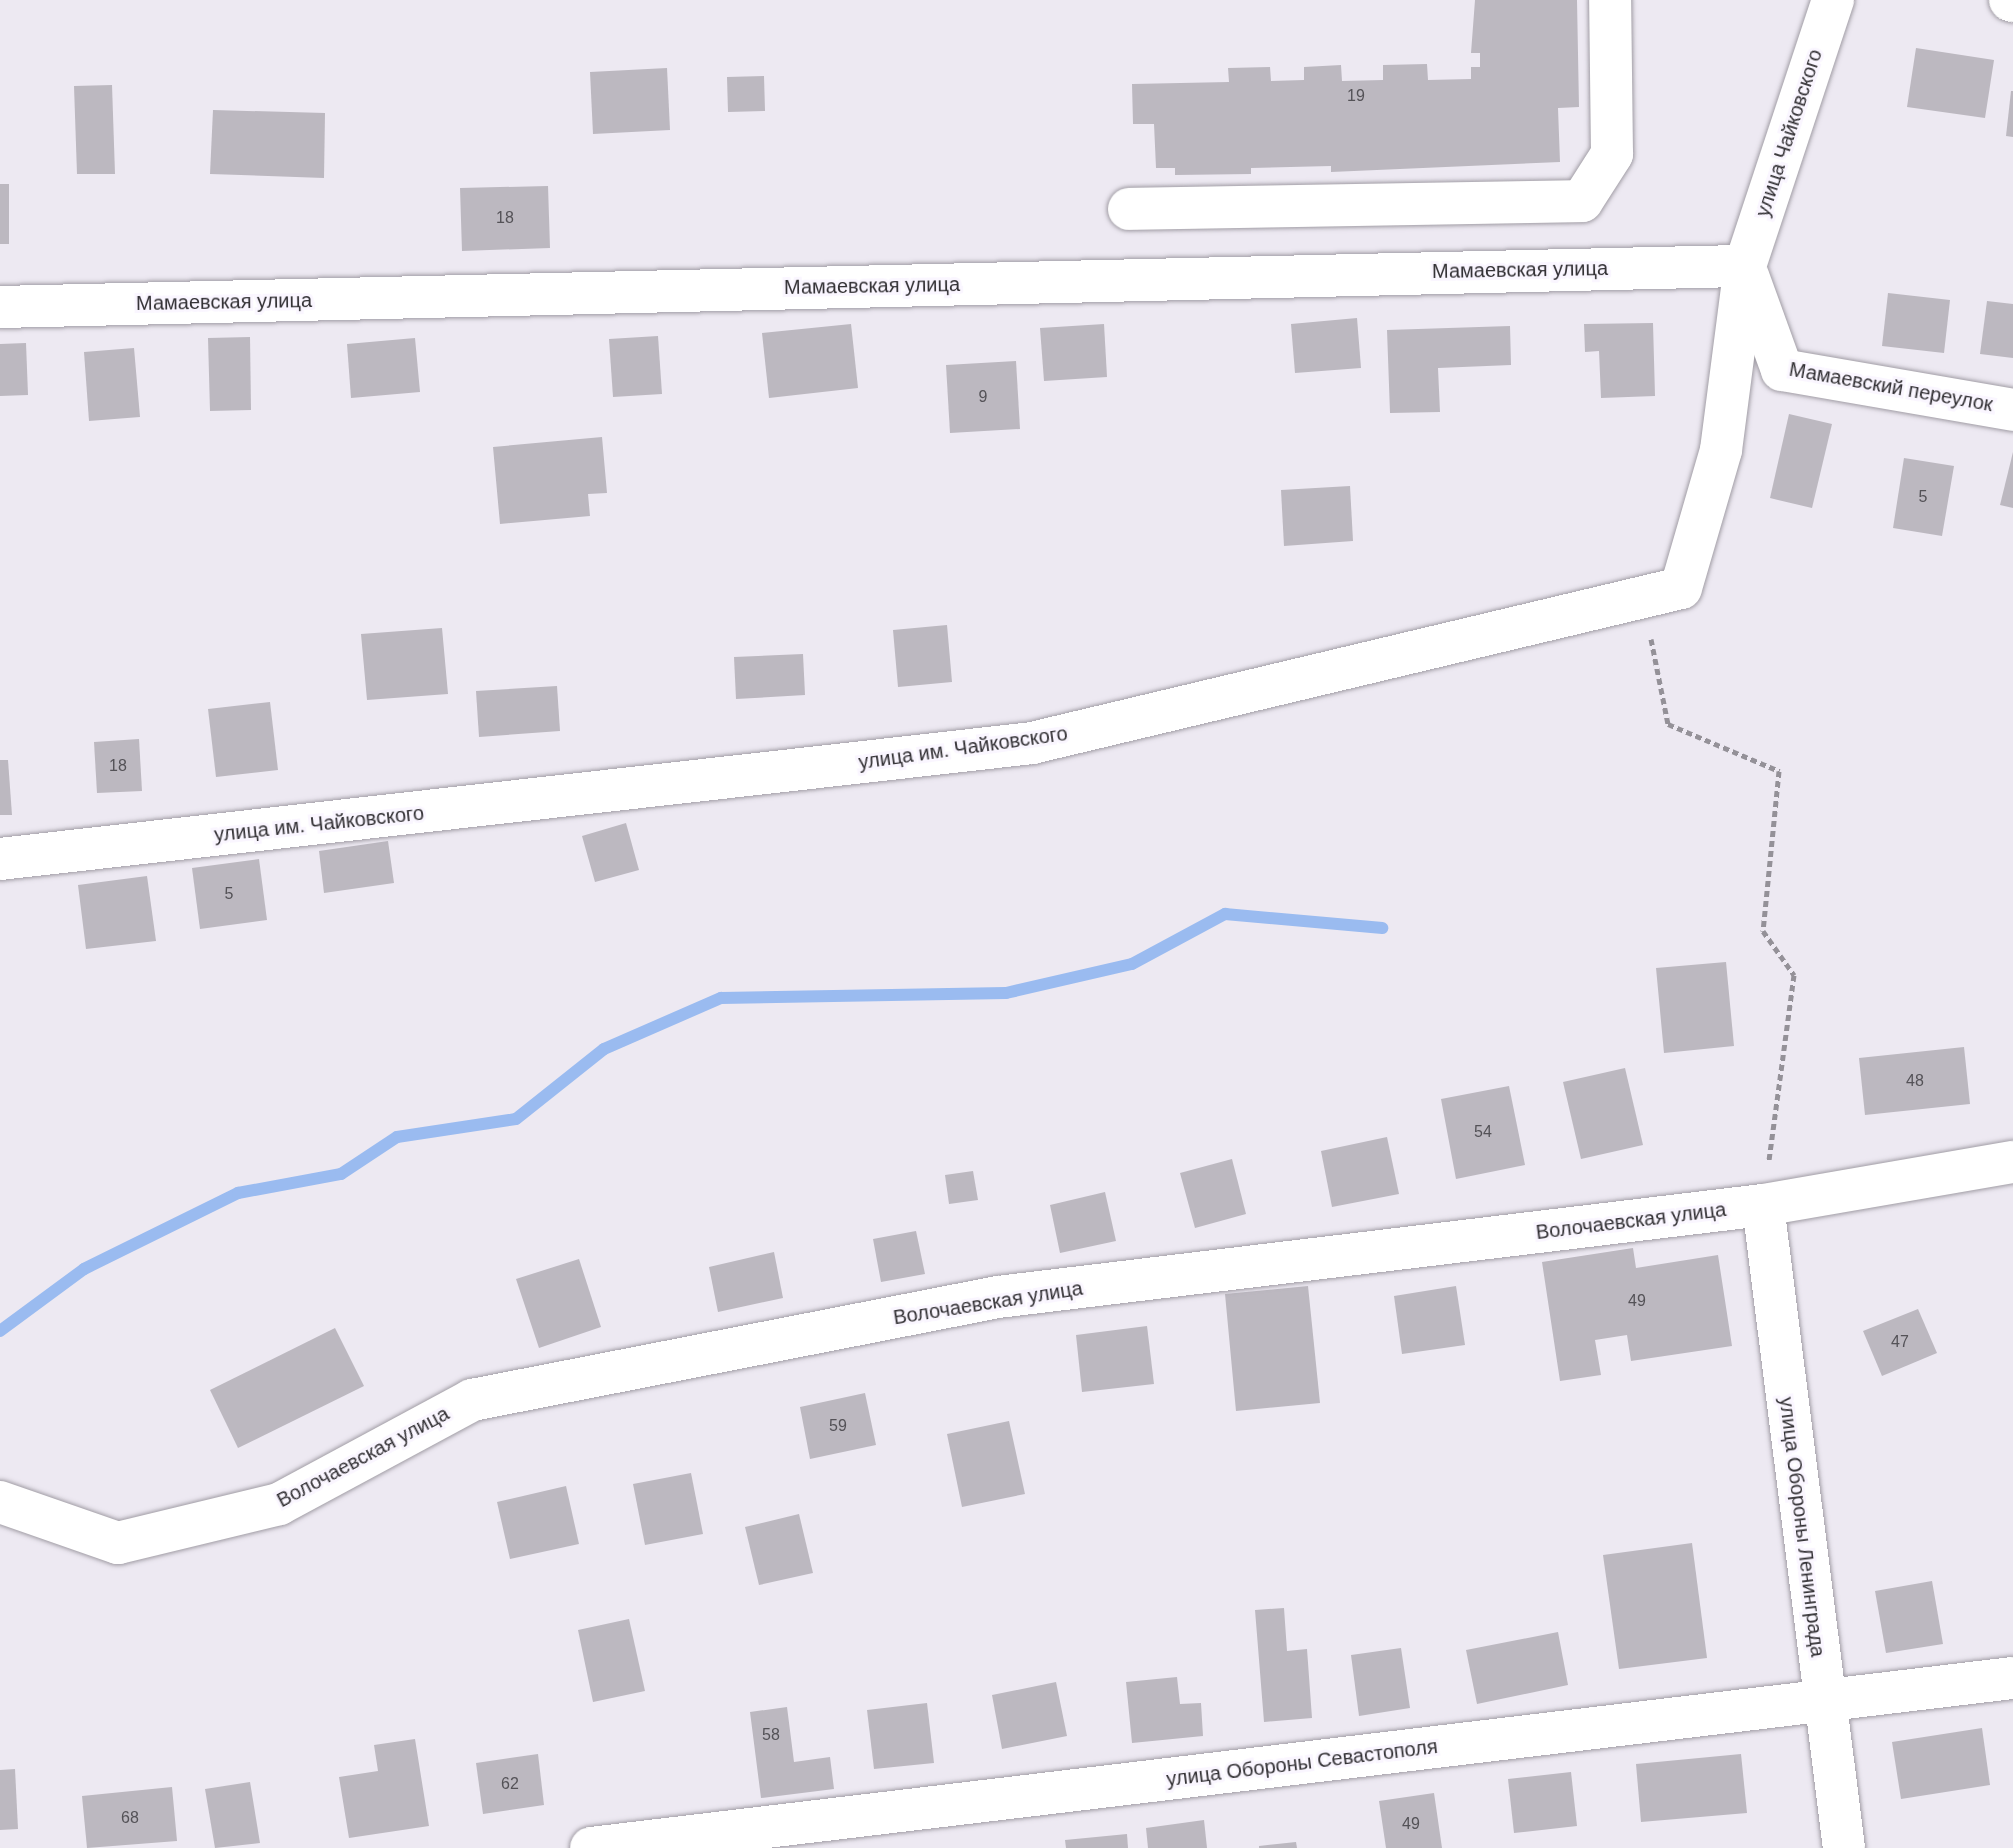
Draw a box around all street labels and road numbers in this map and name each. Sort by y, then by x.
street label: улица Чайковского [1751,46,1827,220]
street label: Мамаевская улица [1432,256,1608,284]
street label: Мамаевская улица [784,272,960,300]
street label: Мамаевская улица [136,288,312,316]
street label: Мамаевский переулок [1787,357,1995,417]
street label: улица им. Чайковского [857,721,1069,775]
street label: улица им. Чайковского [213,801,425,847]
street label: Волочаевская улица [1535,1197,1727,1245]
street label: Волочаевская улица [892,1276,1084,1330]
street label: улица Обороны Ленинграда [1774,1396,1830,1658]
street label: Волочаевская улица [273,1401,453,1513]
street label: улица Обороны Севастополя [1165,1734,1439,1792]

